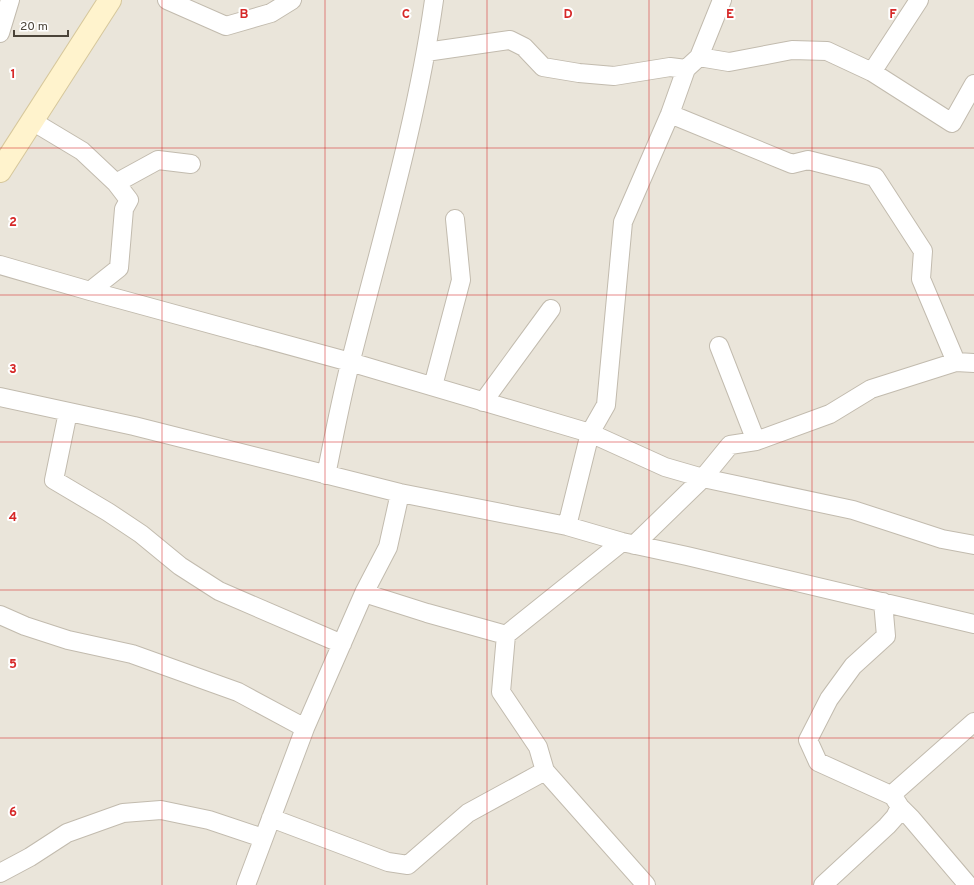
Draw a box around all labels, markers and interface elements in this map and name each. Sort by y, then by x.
text: B [240,7,249,23]
text: C [402,7,410,23]
text: D [563,7,573,23]
text: E [726,7,734,23]
text: F [889,7,897,23]
scale bar [14,12,68,38]
text: 20 m [20,19,48,35]
text: 1 [10,67,16,83]
text: 2 [9,215,17,231]
text: 3 [9,362,17,378]
text: 4 [9,510,17,526]
text: 5 [9,657,17,673]
text: 6 [9,805,17,821]

